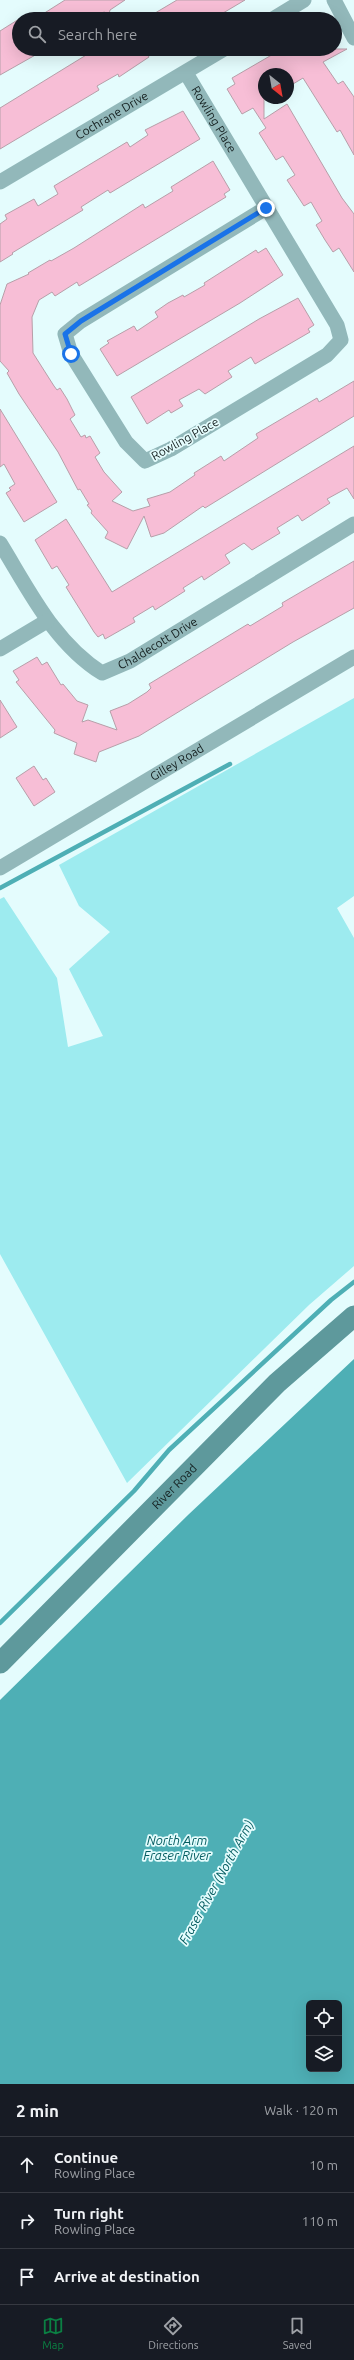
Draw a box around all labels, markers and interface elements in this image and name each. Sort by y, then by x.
search box [12,12,342,56]
icon: search [26,23,48,45]
text: Search here [58,26,137,43]
north arrow [258,68,294,104]
street label: Rowling Place [189,84,239,155]
street label: Cochrane Drive [73,89,150,142]
route end [257,199,275,217]
route start [62,345,80,363]
street label: Rowling Place [149,415,221,462]
street label: Chaldecott Drive [116,614,200,671]
street label: Gilley Road [148,741,206,783]
street label: River Road [149,1461,199,1511]
water label: Fraser River (North Arm) [176,1818,257,1947]
water label: North Arm Fraser River [143,1833,212,1862]
map controls [306,2000,342,2072]
button: locate [306,2000,342,2036]
button: layers [306,2036,342,2072]
text: 2 min [16,2101,59,2120]
text: Walk · 120 m [264,2103,338,2117]
text: Continue [54,2149,118,2166]
icon: ahead [16,2154,38,2176]
text: 10 m [309,2158,338,2172]
text: Rowling Place [54,2166,135,2180]
text: Turn right [54,2205,124,2222]
icon: right [16,2210,38,2232]
text: 110 m [302,2214,338,2228]
text: Rowling Place [54,2222,135,2236]
icon: arrive [16,2266,38,2288]
text: Arrive at destination [54,2268,200,2285]
tab: Map [42,2315,64,2351]
tab: Directions [148,2315,198,2351]
tab: Saved [283,2315,312,2351]

